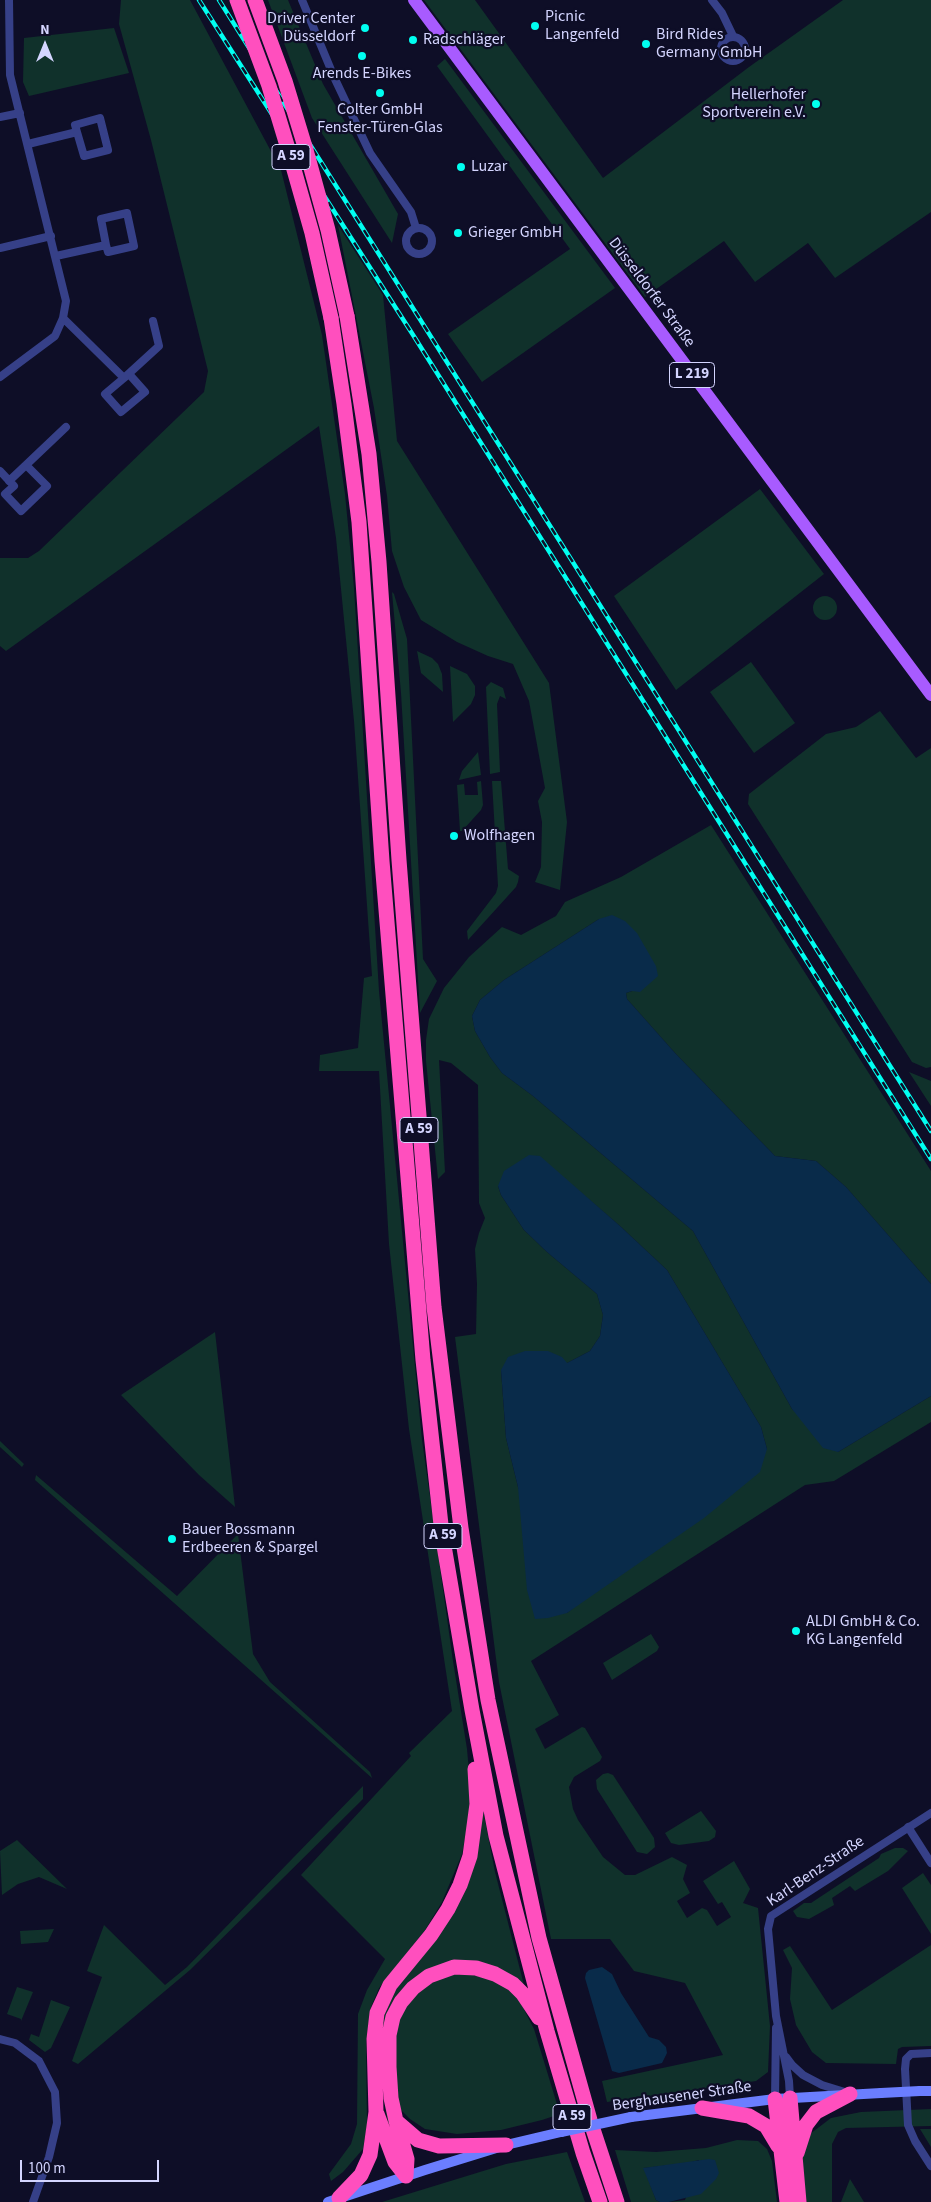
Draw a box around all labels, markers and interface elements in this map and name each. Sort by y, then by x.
place label: Picnic Langenfeld [545,7,620,45]
place label: Driver Center Düsseldorf [267,9,355,47]
north arrow [20,20,70,70]
text: N [40,20,50,40]
marker: Picnic Langenfeld [529,20,541,32]
marker: Driver Center Düsseldorf [359,22,371,34]
place label: Bird Rides Germany GmbH [656,25,763,63]
place label: Radschläger [423,30,505,50]
marker: Radschläger [407,34,419,46]
marker: Bird Rides Germany GmbH [640,38,652,50]
marker: Arends E-Bikes [356,50,368,62]
place label: Arends E-Bikes [313,64,411,84]
place label: Hellerhofer Sportverein e.V. [702,85,806,123]
marker: Colter GmbH Fenster-Türen-Glas [374,87,386,99]
marker: Hellerhofer Sportverein e.V. [810,98,822,110]
place label: Colter GmbH Fenster-Türen-Glas [317,100,443,138]
road number: A 59 [272,144,310,170]
place label: Luzar [471,157,507,177]
marker: Luzar [455,161,467,173]
place label: Grieger GmbH [468,223,562,243]
marker: Grieger GmbH [452,227,464,239]
street label: Düsseldorfer Straße [604,234,698,352]
road number: L 219 [670,362,714,388]
place label: Wolfhagen [464,826,535,846]
marker: Wolfhagen [448,830,460,842]
road number: A 59 [400,1118,438,1142]
place label: Bauer Bossmann Erdbeeren & Spargel [182,1520,318,1558]
road number: A 59 [424,1524,462,1548]
marker: Bauer Bossmann Erdbeeren & Spargel [166,1533,178,1545]
place label: ALDI GmbH & Co. KG Langenfeld [806,1612,920,1650]
marker: ALDI GmbH & Co. KG Langenfeld [790,1625,802,1637]
street label: Karl-Benz-Straße [764,1832,868,1912]
street label: Berghausener Straße [611,2078,753,2116]
road number: A 59 [553,2104,591,2130]
scale bar [22,2150,161,2182]
text: 100 m [28,2158,66,2179]

